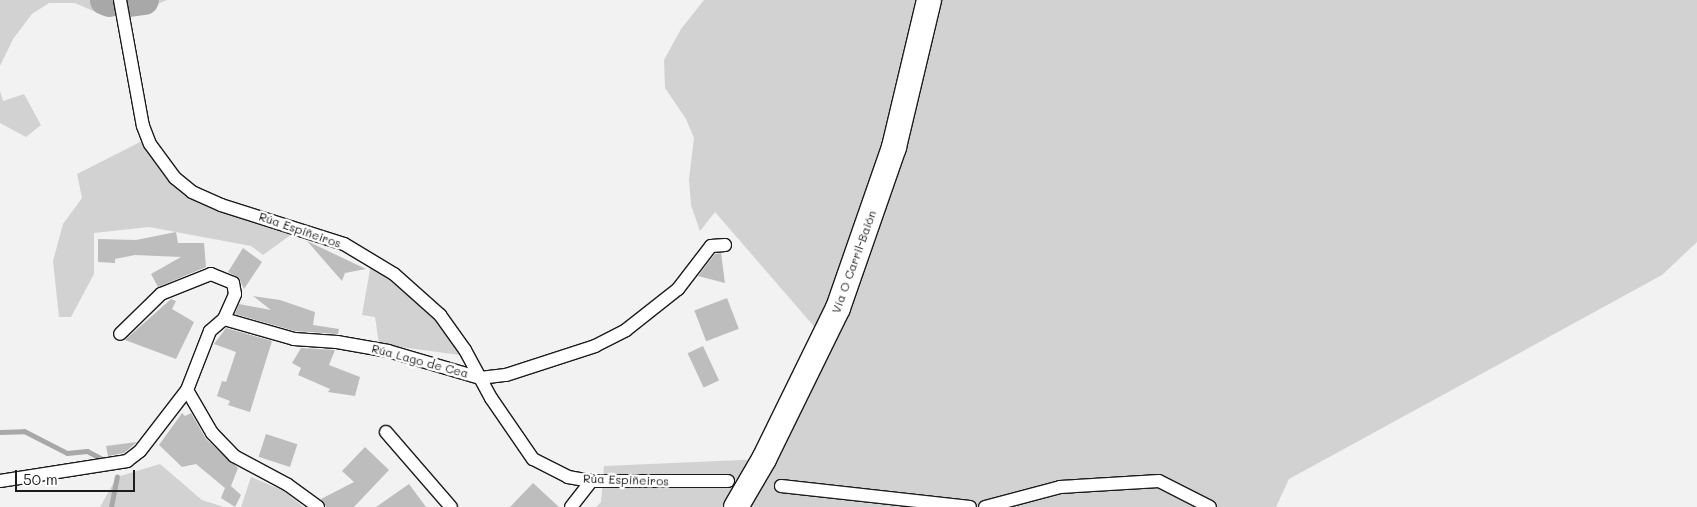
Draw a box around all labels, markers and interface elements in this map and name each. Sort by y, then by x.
street label: Rúa Espiñeiros [257,209,343,251]
street label: Vía O Carril-Baión [829,209,879,315]
street label: Rúa Lago de Cea [370,341,470,381]
scale bar [18,460,138,492]
text: 50 m [23,469,58,489]
street label: Rúa Espiñeiros [583,471,669,489]

